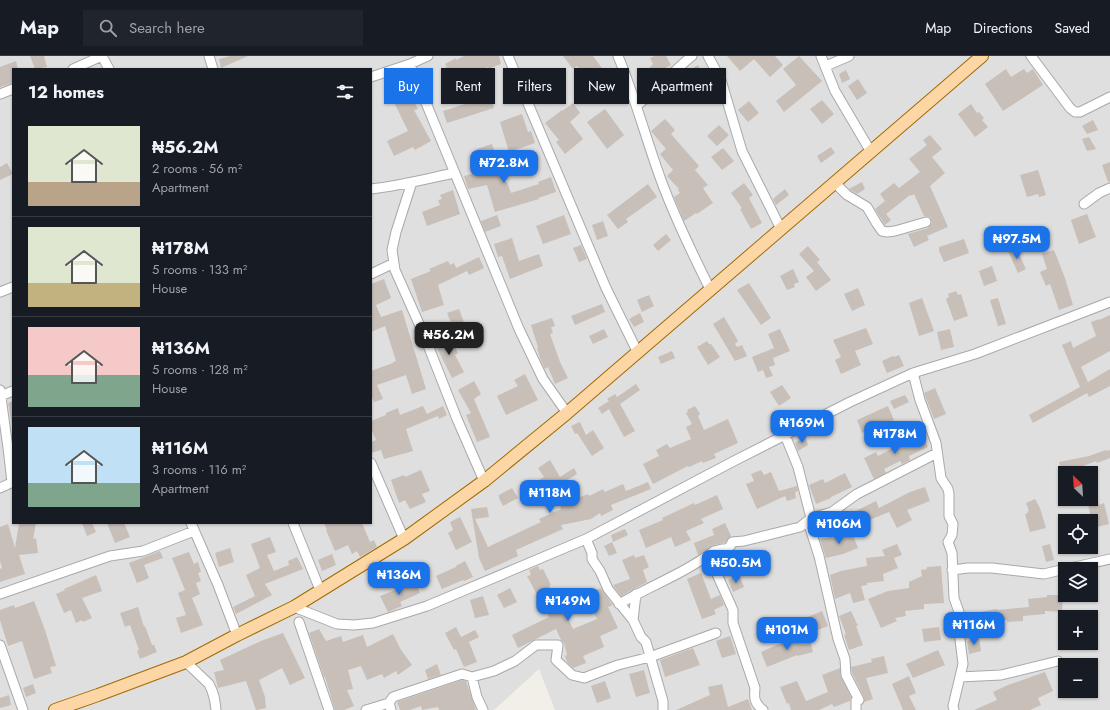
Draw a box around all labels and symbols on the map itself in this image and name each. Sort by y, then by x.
pin: ₦72.8M [471,150,537,184]
pin: ₦97.5M [984,226,1050,260]
pin: ₦56.2M [416,322,482,356]
pin: ₦169M [774,410,830,444]
pin: ₦178M [867,421,923,455]
north arrow [1058,466,1098,506]
pin: ₦118M [522,480,578,514]
pin: ₦106M [811,511,867,545]
pin: ₦50.5M [703,550,769,584]
pin: ₦136M [371,562,427,596]
pin: ₦149M [540,588,596,622]
pin: ₦116M [946,612,1002,646]
pin: ₦101M [759,617,815,651]

